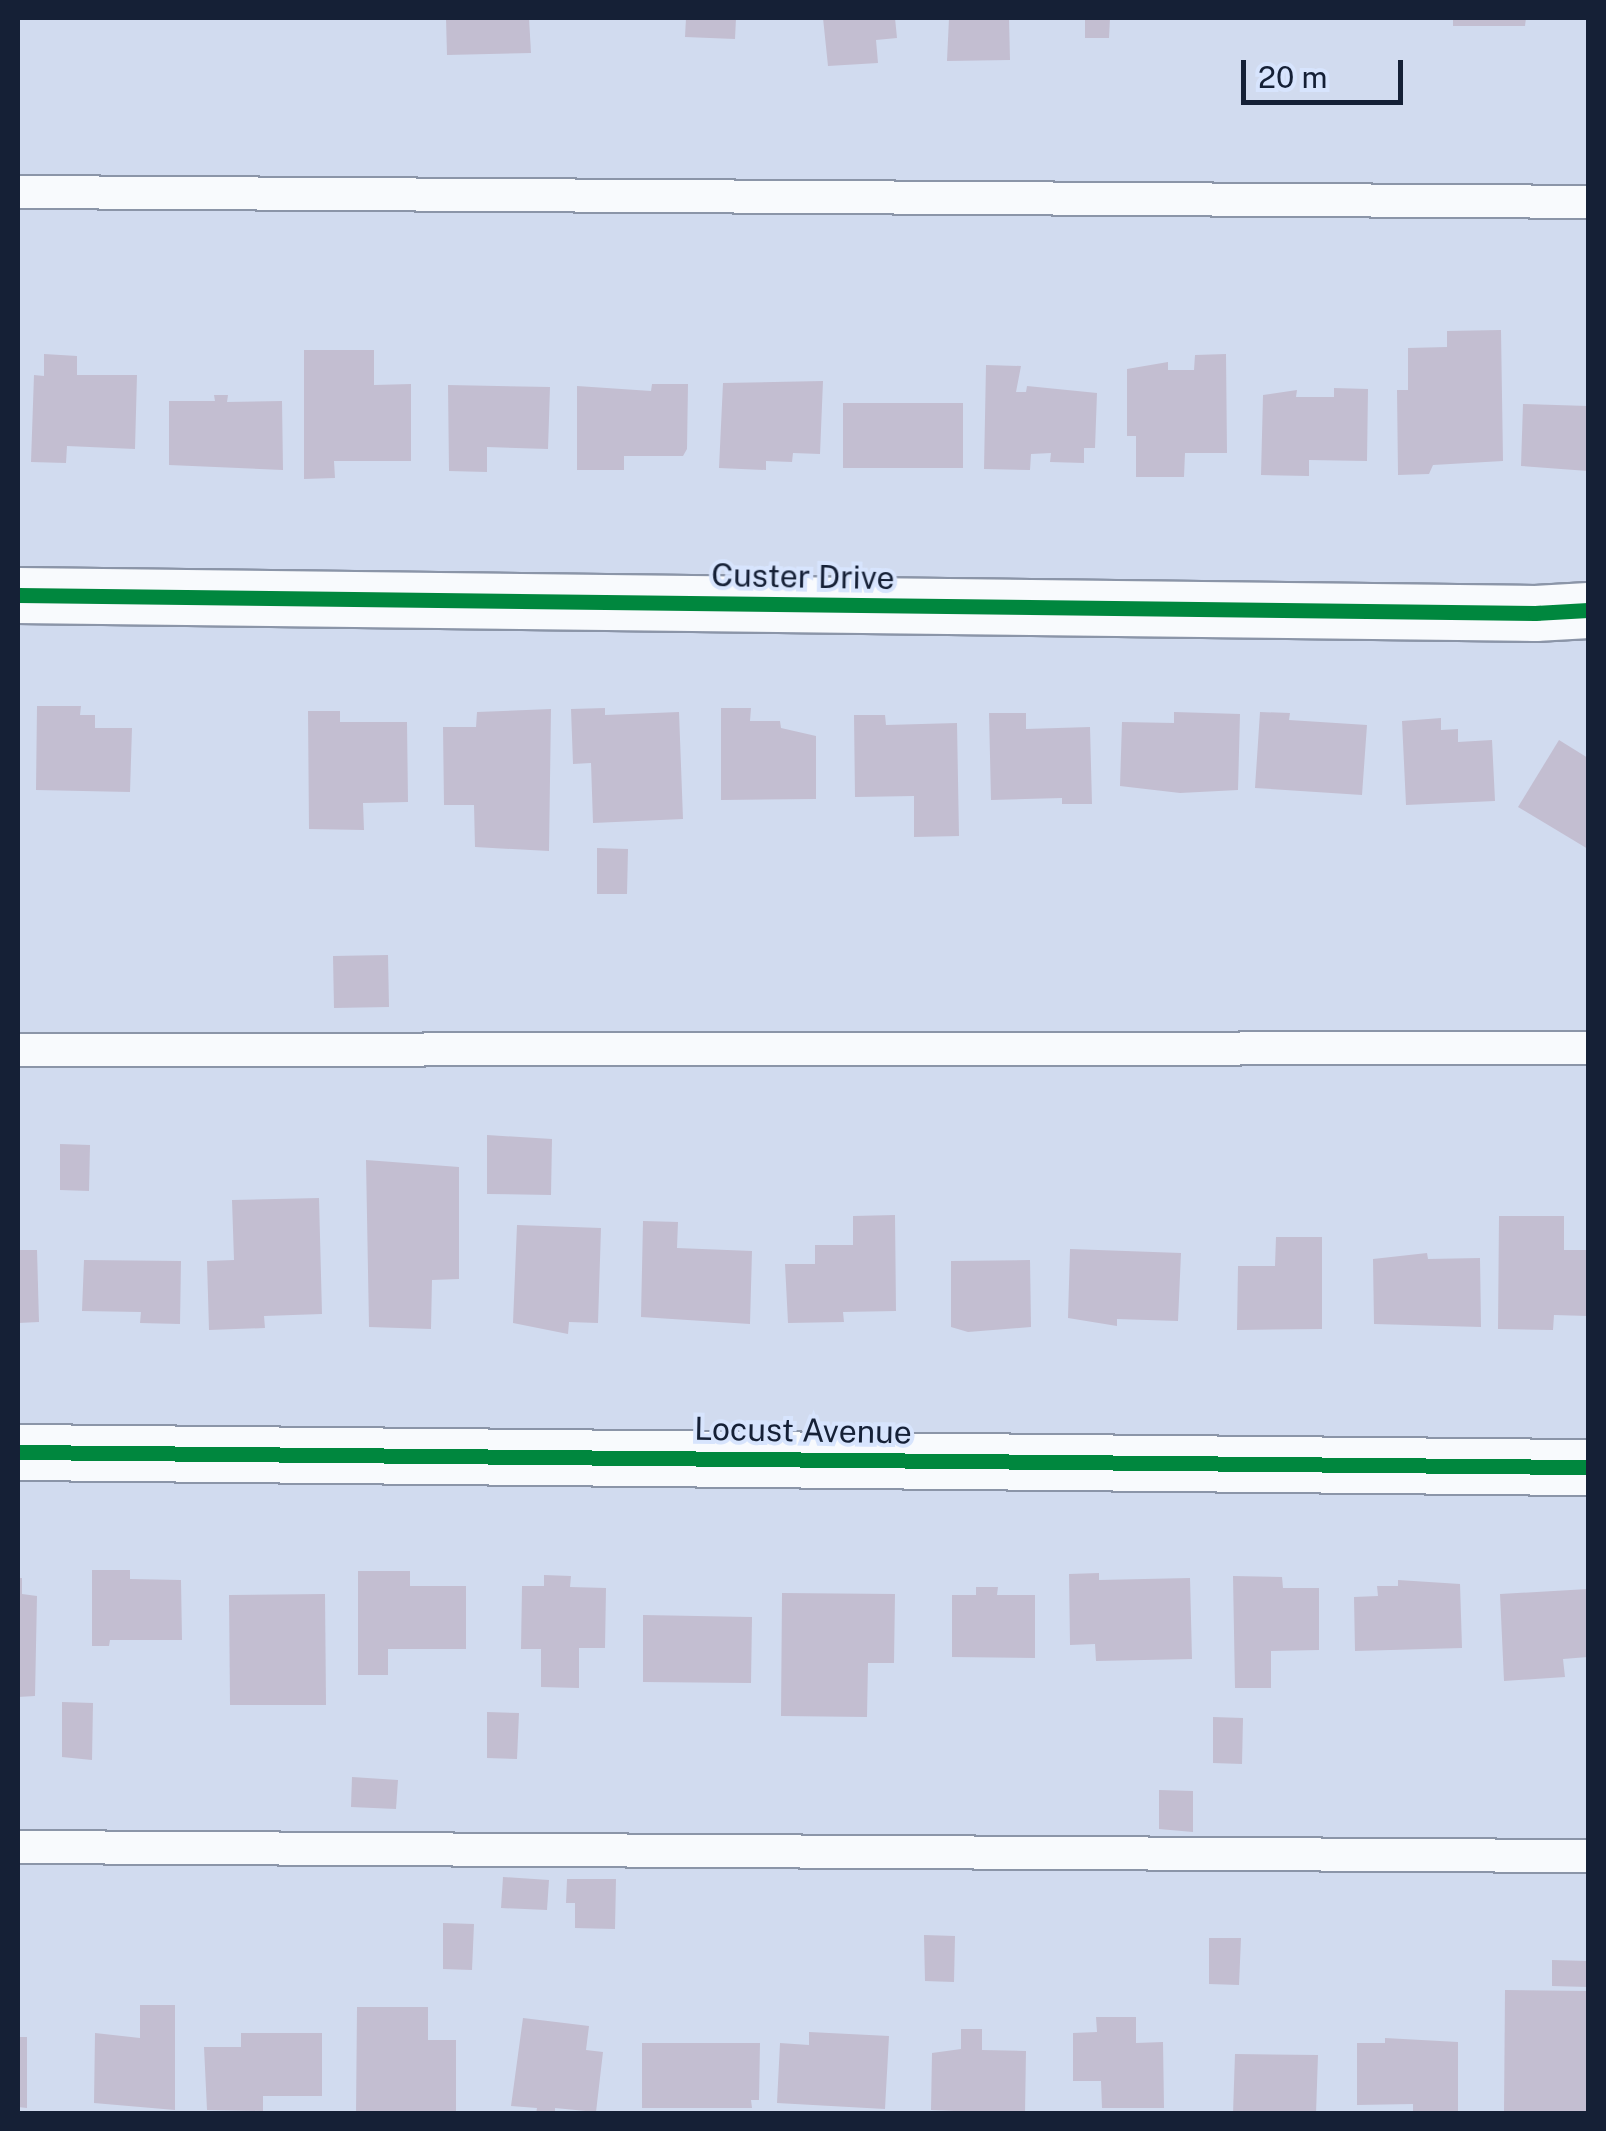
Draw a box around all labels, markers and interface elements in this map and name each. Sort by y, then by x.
scale bar [1246,40,1408,102]
text: 20 m [1258,59,1327,95]
street label: Custer Drive [711,556,895,598]
street label: Locust Avenue [694,1410,912,1452]

